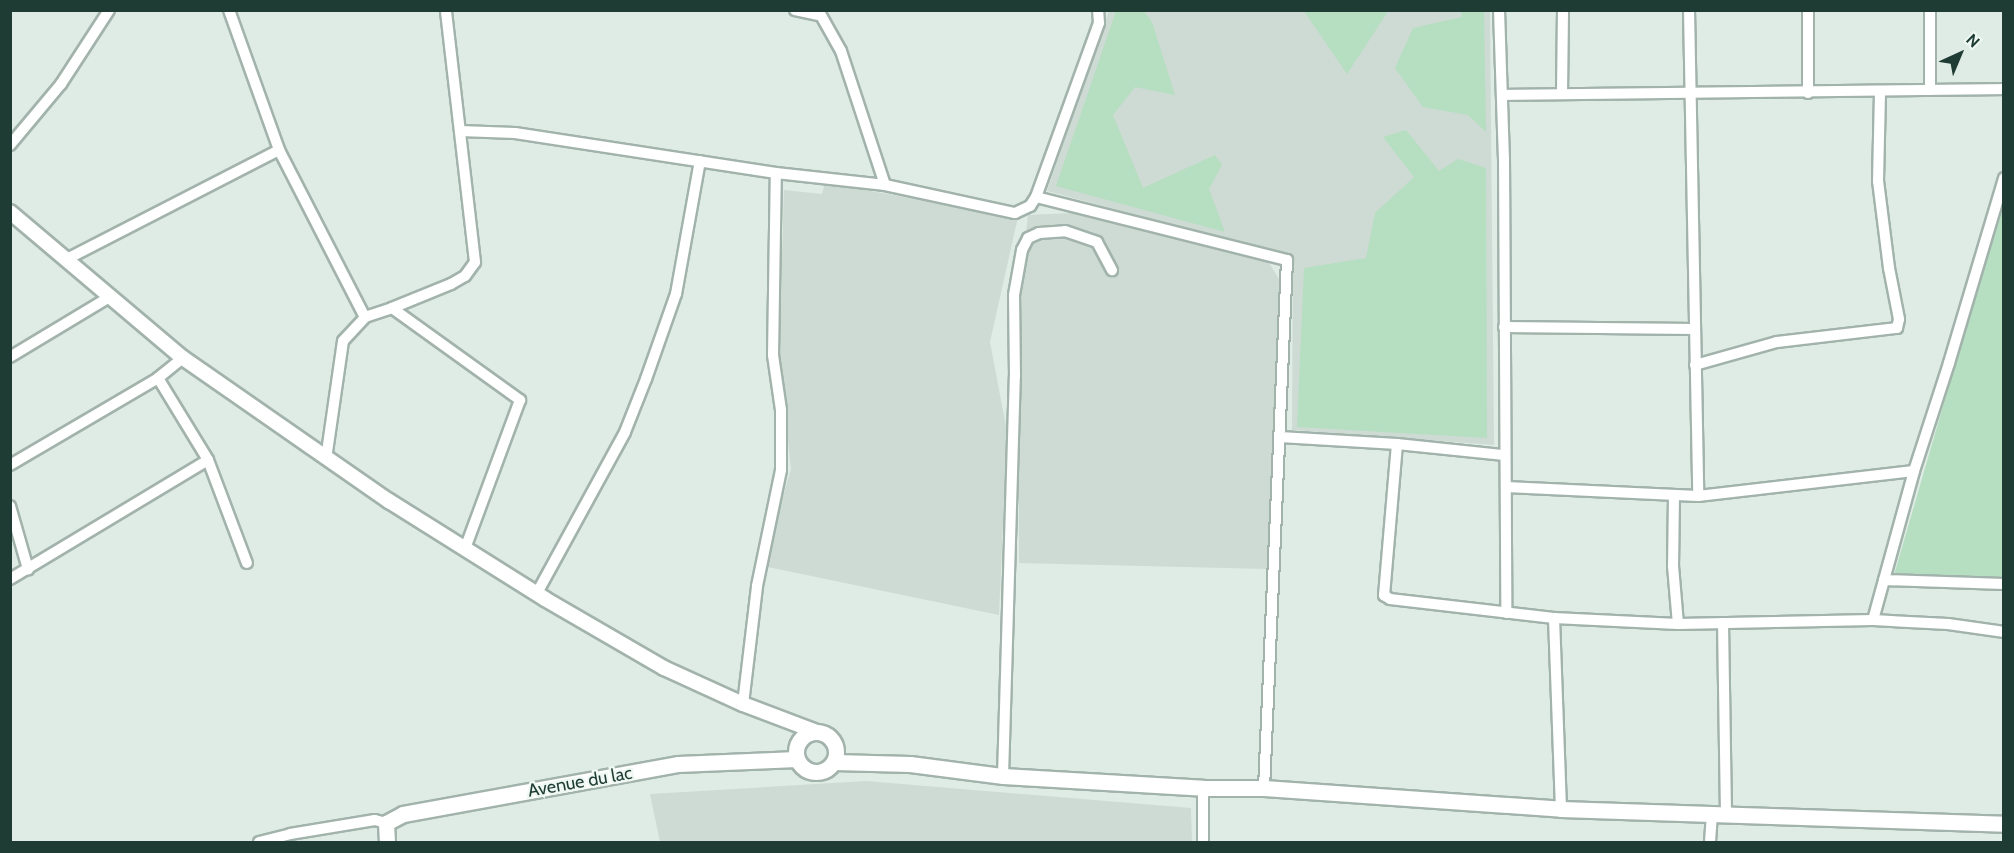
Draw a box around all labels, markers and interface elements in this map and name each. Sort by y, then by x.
north arrow [1930,24,1990,84]
text: N [1962,30,1984,51]
street label: Avenue du lac [526,762,634,802]

